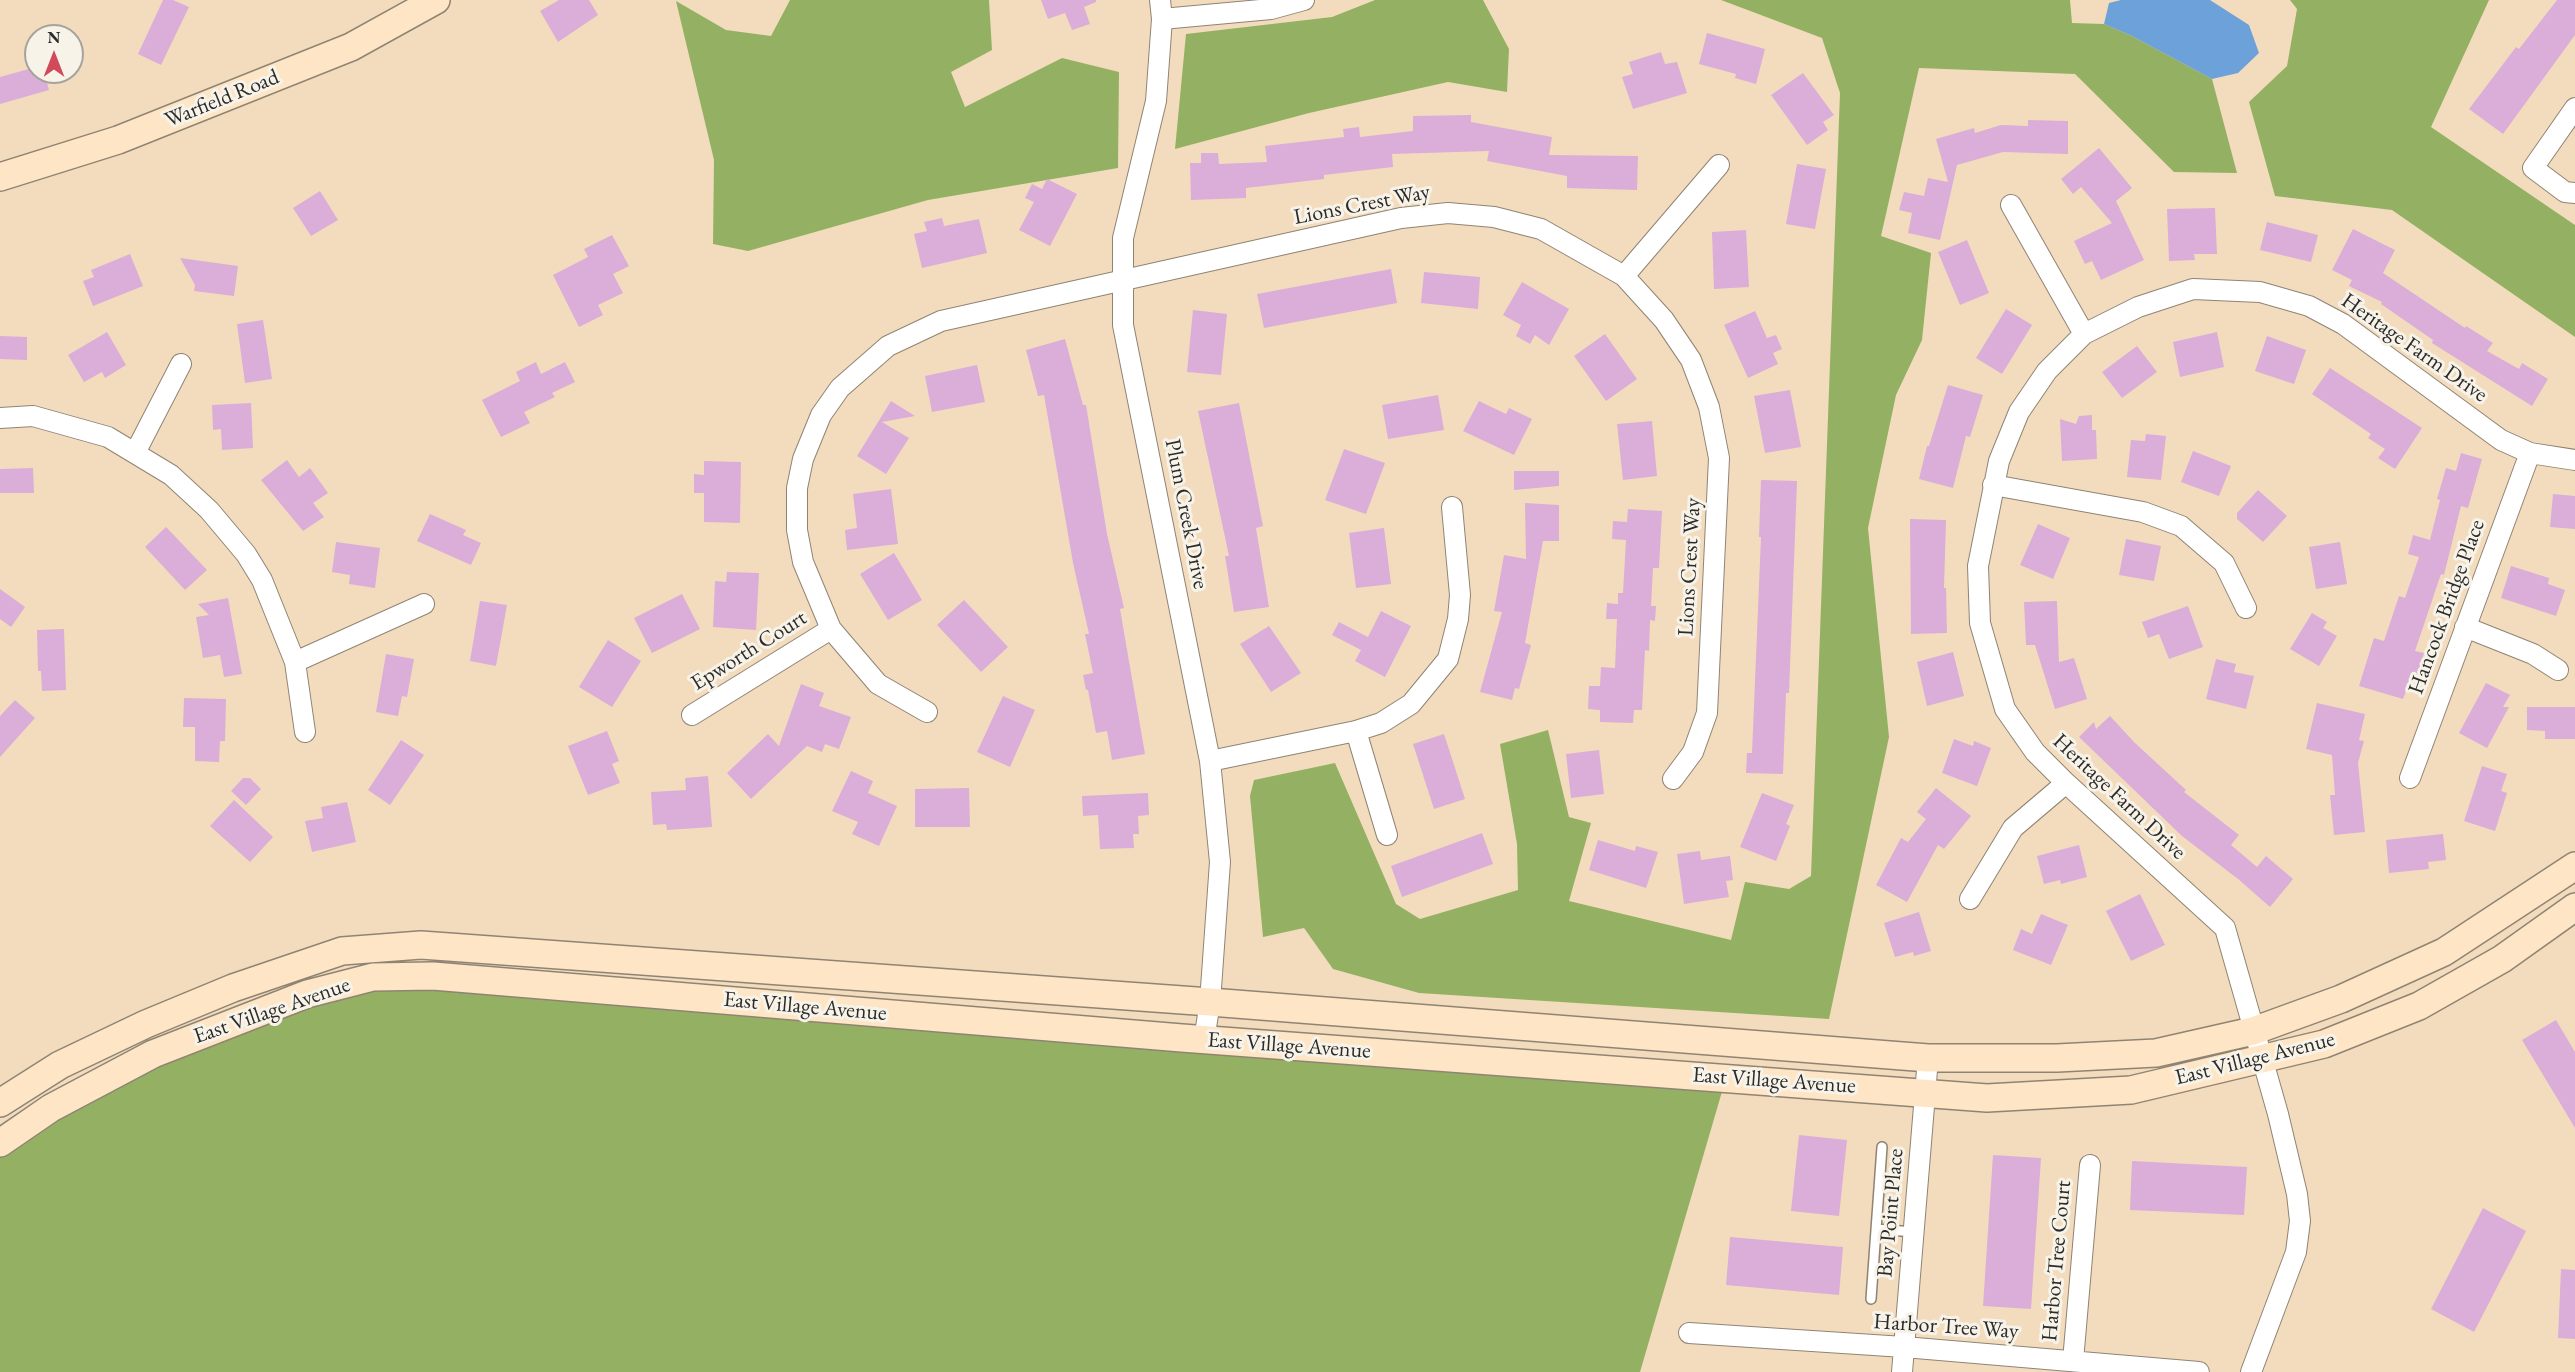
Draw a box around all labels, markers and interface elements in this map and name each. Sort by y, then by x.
north arrow [24,24,84,84]
text: N [48,27,60,48]
street label: Warfield Road [161,64,283,134]
street label: Lions Crest Way [1292,179,1432,231]
street label: Heritage Farm Drive [2336,288,2492,408]
street label: Plum Creek Drive [1159,437,1213,591]
street label: Lions Crest Way [1673,497,1707,637]
street label: Hancock Bridge Place [2403,516,2491,698]
street label: Epworth Court [686,605,812,697]
street label: Heritage Farm Drive [2047,728,2191,866]
street label: East Village Avenue [190,972,354,1050]
street label: East Village Avenue [722,987,888,1027]
street label: East Village Avenue [2172,1026,2338,1092]
street label: East Village Avenue [1206,1027,1372,1065]
street label: East Village Avenue [1691,1062,1857,1100]
street label: Bay Point Place [1872,1148,1910,1278]
street label: Harbor Tree Court [2037,1179,2077,1343]
street label: Harbor Tree Way [1873,1309,2019,1345]

